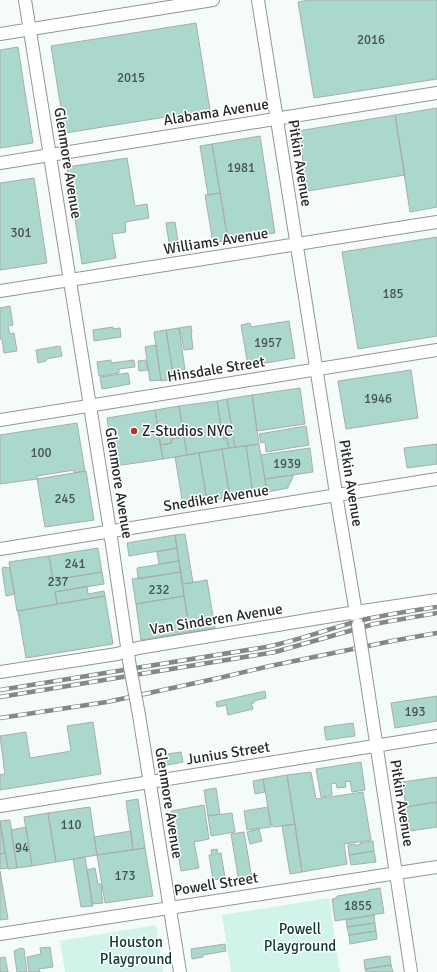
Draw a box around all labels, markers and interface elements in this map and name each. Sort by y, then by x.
house number: 2016 [357,32,385,48]
house number: 2015 [117,70,145,86]
street label: Alabama Avenue [162,95,270,129]
street label: Glenmore Avenue [50,106,86,220]
street label: Pitkin Avenue [284,118,316,208]
house number: 1981 [227,160,255,176]
street label: Williams Avenue [162,224,270,258]
house number: 301 [10,225,32,241]
house number: 185 [382,286,404,302]
house number: 1957 [254,335,282,351]
street label: Hinsdale Street [166,352,266,386]
house number: 1946 [364,391,392,407]
place label: Z-Studios NYC [142,422,233,440]
street label: Glenmore Avenue [101,426,137,540]
marker: Z-Studios NYC [129,426,139,436]
street label: Pitkin Avenue [335,438,367,528]
house number: 100 [30,445,52,461]
house number: 1939 [273,456,301,472]
street label: Snediker Avenue [162,481,270,515]
house number: 245 [54,491,76,507]
house number: 241 [64,556,86,572]
house number: 237 [47,574,69,590]
house number: 232 [148,582,170,598]
street label: Van Sinderen Avenue [148,600,284,638]
house number: 193 [404,704,426,720]
street label: Junius Street [185,738,271,768]
street label: Glenmore Avenue [151,746,187,860]
street label: Pitkin Avenue [386,758,418,848]
house number: 110 [60,817,82,833]
house number: 94 [15,840,29,856]
house number: 173 [114,868,136,884]
street label: Powell Street [173,868,259,900]
house number: 1855 [344,898,372,914]
park label: Powell Playground [264,920,336,955]
park label: Houston Playground [100,933,172,968]

